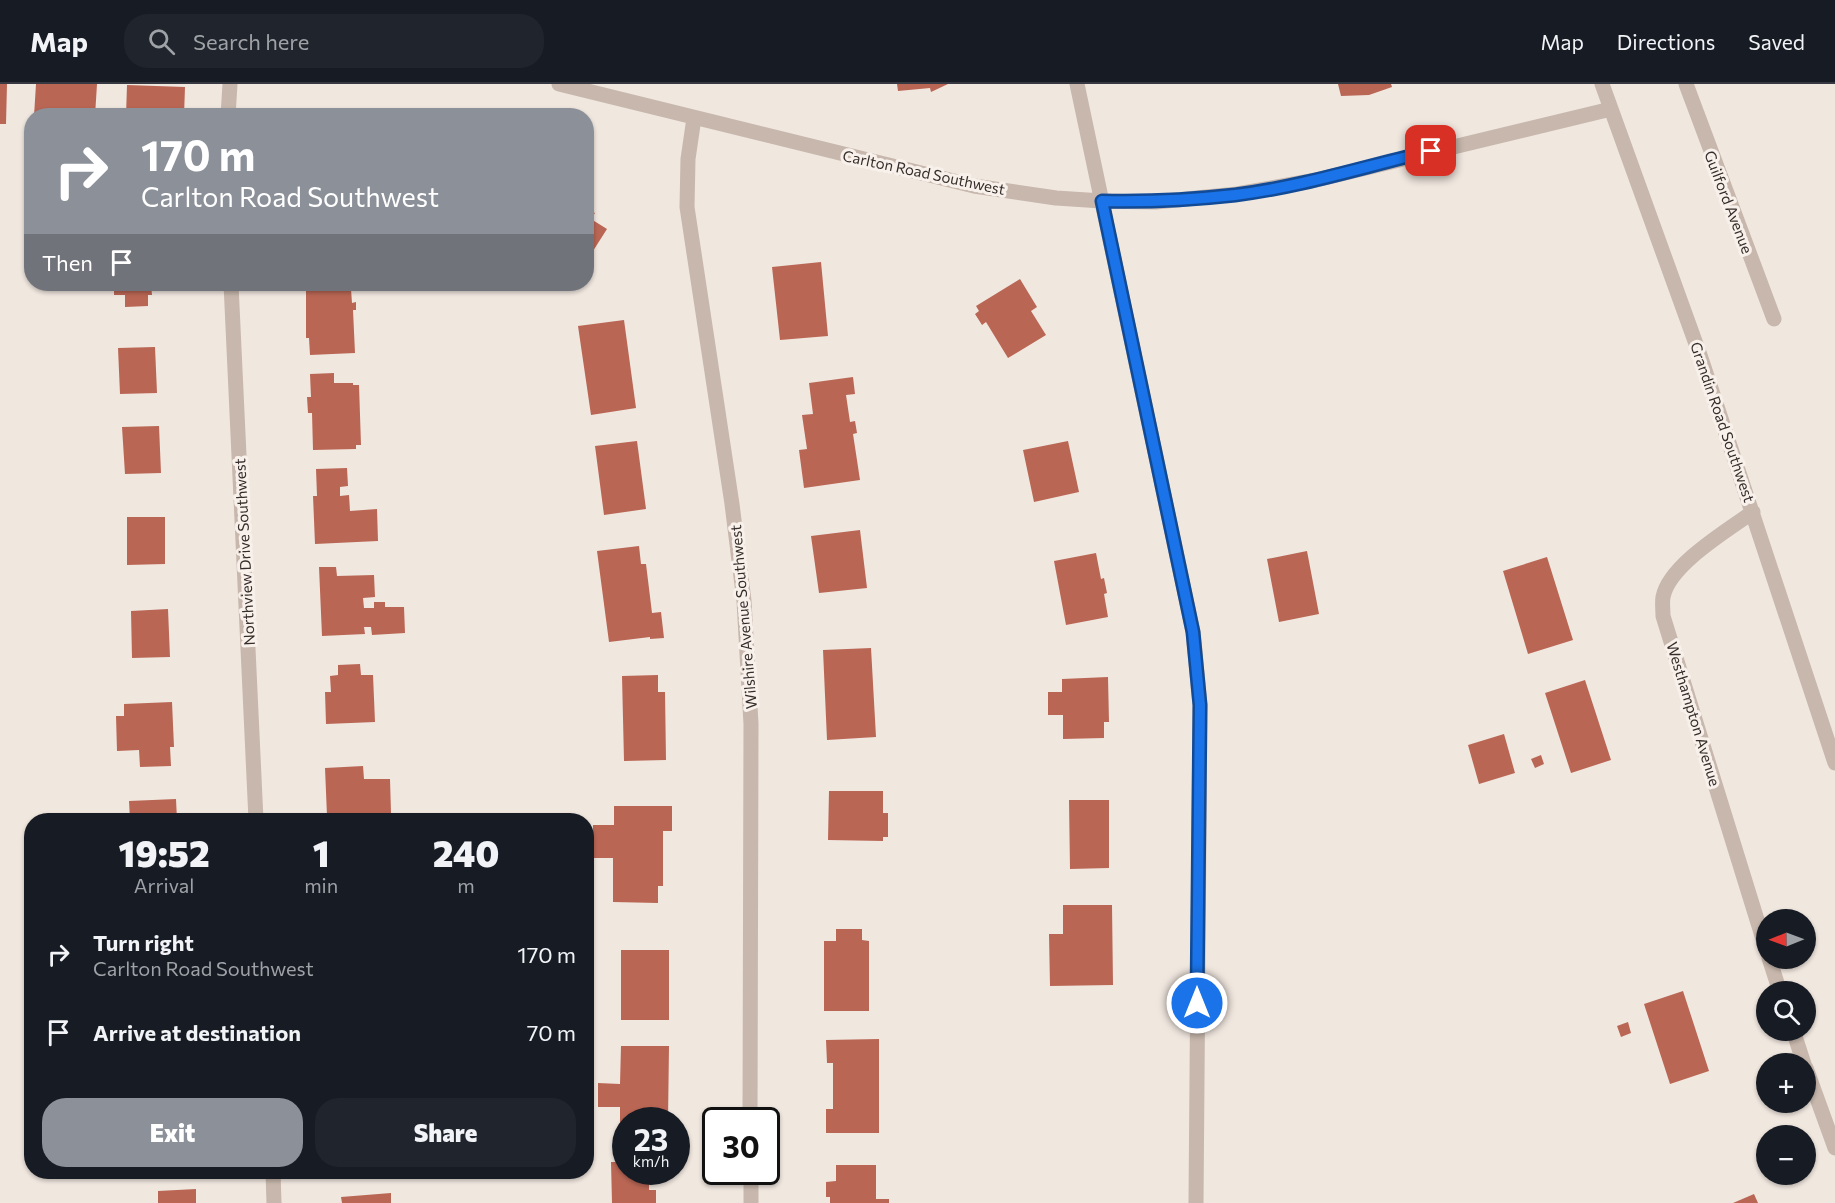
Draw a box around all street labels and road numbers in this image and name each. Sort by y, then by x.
street label: Carlton Road Southwest [841,146,1007,198]
street label: Guilford Avenue [1701,148,1757,256]
street label: Grandin Road Southwest [1687,339,1759,505]
street label: Northview Drive Southwest [230,458,258,646]
street label: Wilshire Avenue Southwest [726,524,760,710]
street label: Westhampton Avenue [1663,640,1725,788]

